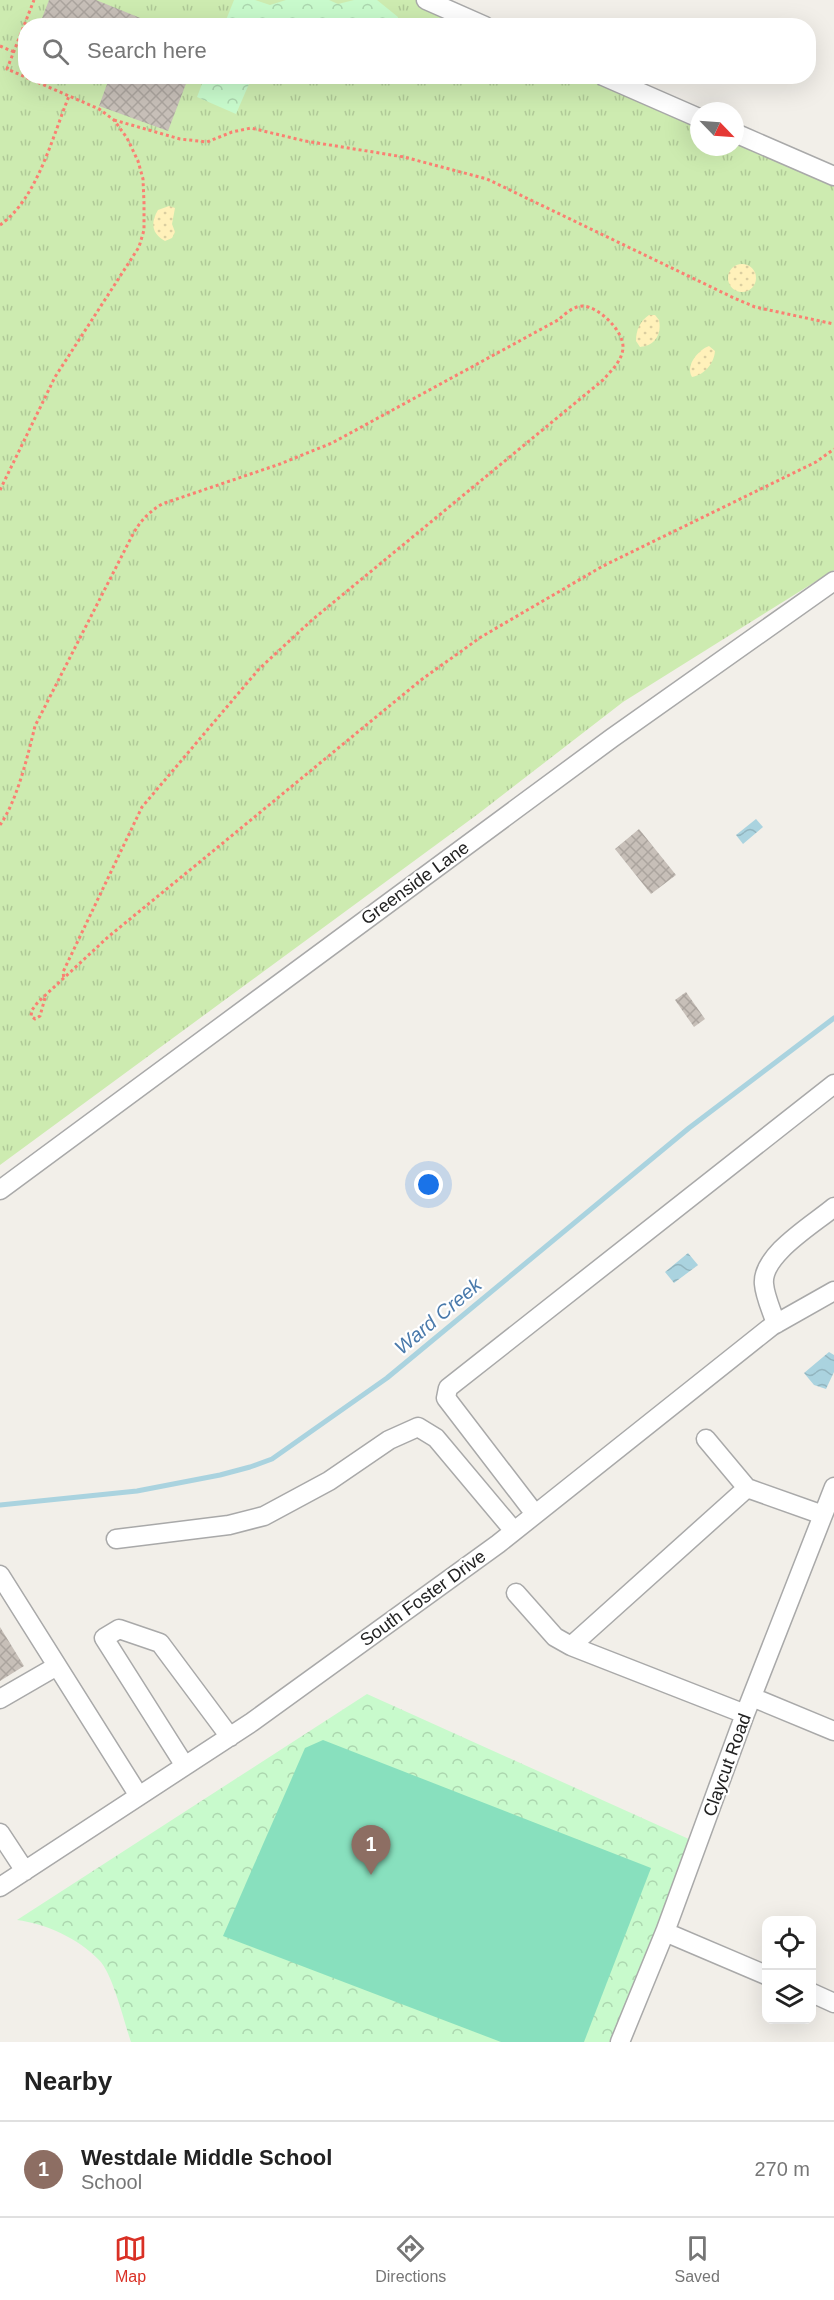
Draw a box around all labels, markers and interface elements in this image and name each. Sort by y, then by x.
search box [18,18,816,84]
icon: search [39,35,72,68]
text: Search here [87,38,207,63]
north arrow [690,102,744,156]
street label: Greenside Lane [357,837,473,929]
your location [414,1170,443,1199]
water label: Ward Creek [390,1273,487,1359]
street label: South Foster Drive [356,1546,490,1650]
street label: Claycut Road [699,1711,755,1819]
pin: 1 [352,1826,391,1875]
map controls [762,1916,816,2024]
button: locate [762,1916,816,1970]
button: layers [762,1970,816,2024]
text: Nearby [24,2066,112,2096]
text: Westdale Middle School [81,2145,332,2170]
text: 1 [38,2158,49,2180]
text: 270 m [754,2158,810,2180]
text: School [81,2171,142,2193]
tab: Map [114,2232,147,2286]
tab: Directions [375,2232,446,2286]
tab: Saved [675,2232,720,2286]

